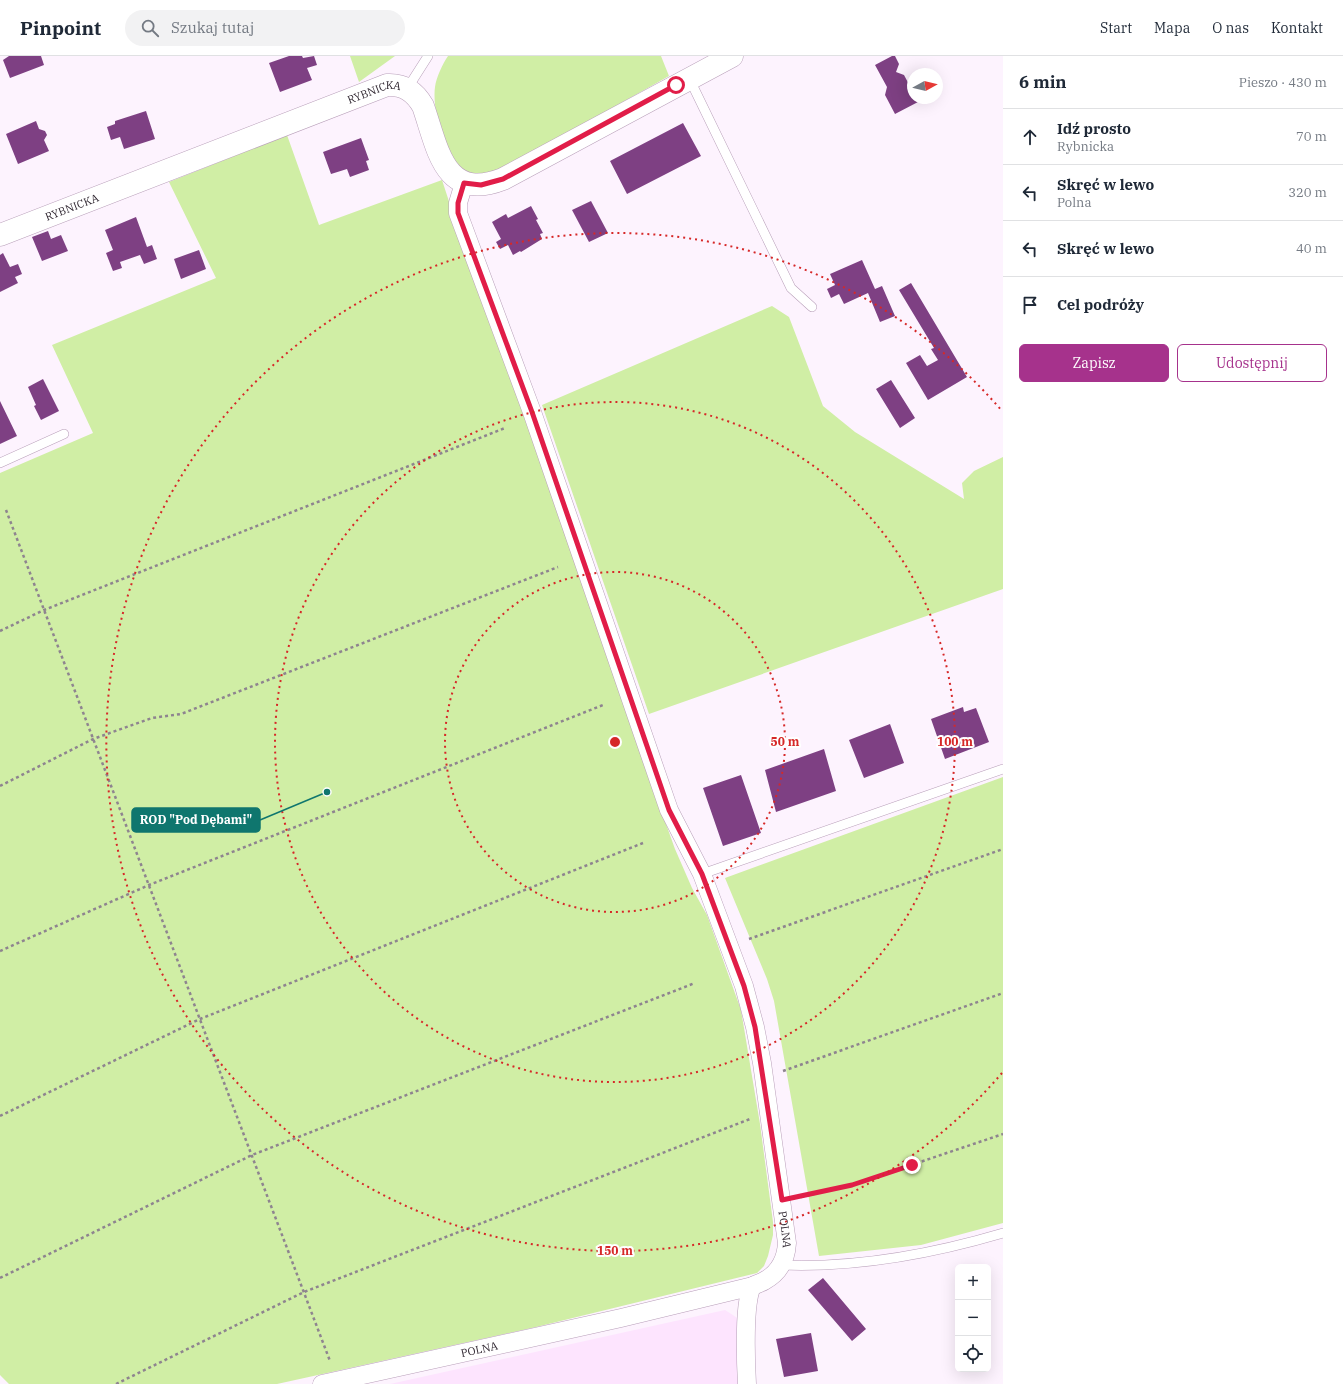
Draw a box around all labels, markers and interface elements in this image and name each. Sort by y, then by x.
search box [125,10,405,46]
text: Pinpoint [20,16,101,40]
icon: search [139,17,161,39]
text: Szukaj tutaj [171,18,254,37]
text: Start [1100,19,1132,37]
text: Mapa [1154,19,1190,37]
text: O nas [1212,19,1249,37]
text: Kontakt [1271,19,1323,37]
north arrow [907,68,943,104]
text: 6 min [1019,71,1067,93]
text: Pieszo · 430 m [1239,74,1327,91]
route start [667,76,685,94]
street label: RYBNICKA [345,78,403,107]
text: Idź prosto [1057,119,1131,138]
icon: ahead [1019,126,1041,148]
text: 70 m [1296,128,1327,145]
text: Rybnicka [1057,138,1114,155]
text: Skręć w lewo [1057,175,1154,194]
icon: left [1019,182,1041,204]
text: 320 m [1288,184,1327,201]
street label: RYBNICKA [43,190,101,224]
text: Polna [1057,194,1092,211]
icon: left [1019,238,1041,260]
text: Skręć w lewo [1057,239,1154,258]
text: 40 m [1296,240,1327,257]
icon: arrive [1019,294,1041,316]
text: Cel podróży [1057,295,1144,314]
button: Zapisz [1019,344,1169,382]
button: Udostępnij [1177,344,1327,382]
text: 50 m [771,734,800,749]
text: 100 m [937,734,973,749]
centre of rings [608,735,622,749]
callout: ROD "Pod Dębami" [132,808,260,832]
text: ROD "Pod Dębami" [140,812,252,827]
route end [903,1156,921,1174]
street label: POLNA [776,1210,794,1249]
text: 150 m [597,1243,633,1258]
map controls [955,1264,991,1372]
button: + [955,1264,991,1300]
button: − [955,1300,991,1336]
button: locate [955,1336,991,1372]
street label: POLNA [459,1338,499,1360]

